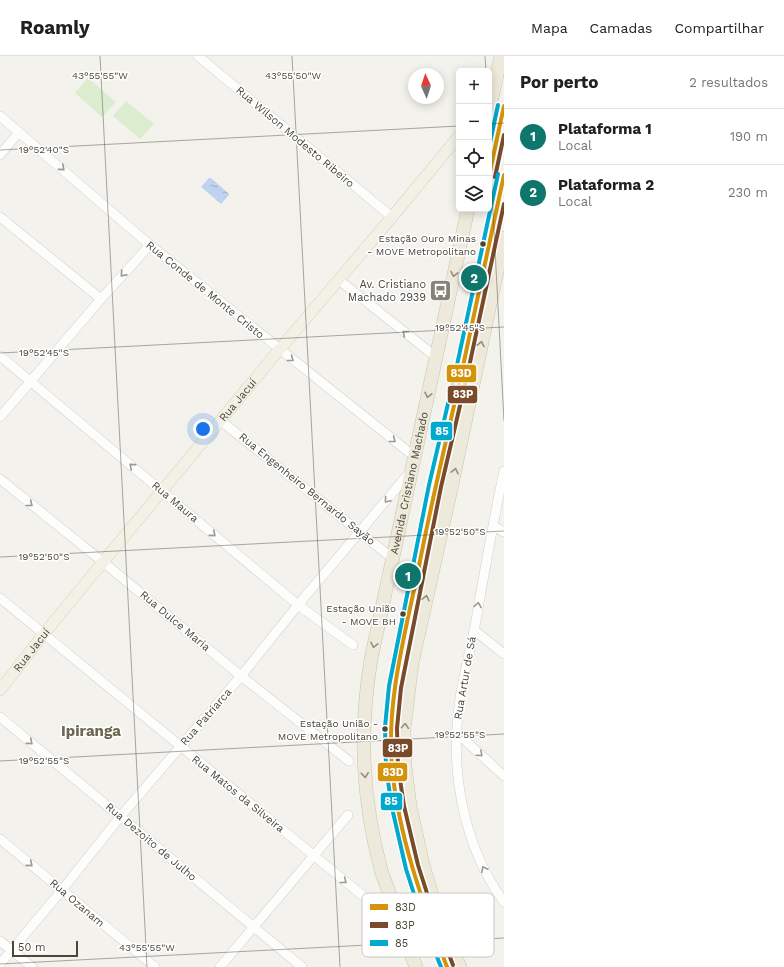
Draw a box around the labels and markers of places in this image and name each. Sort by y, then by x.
place label: Estação Ouro Minas - MOVE Metropolitano [367,233,476,257]
marker: Estação Ouro Minas - MOVE Metropolitano [478,239,488,249]
pin: 2 [461,263,487,293]
bus stop icon: Av. Cristiano Machado 2939 [428,277,454,303]
place label: Av. Cristiano Machado 2939 [348,278,426,304]
pin: 1 [395,561,421,591]
place label: Estação União - MOVE BH [326,603,396,627]
marker: Estação União - MOVE BH [398,609,408,619]
place label: Estação União - MOVE Metropolitano [278,718,378,742]
marker: Estação União - MOVE Metropolitano [380,724,390,734]

